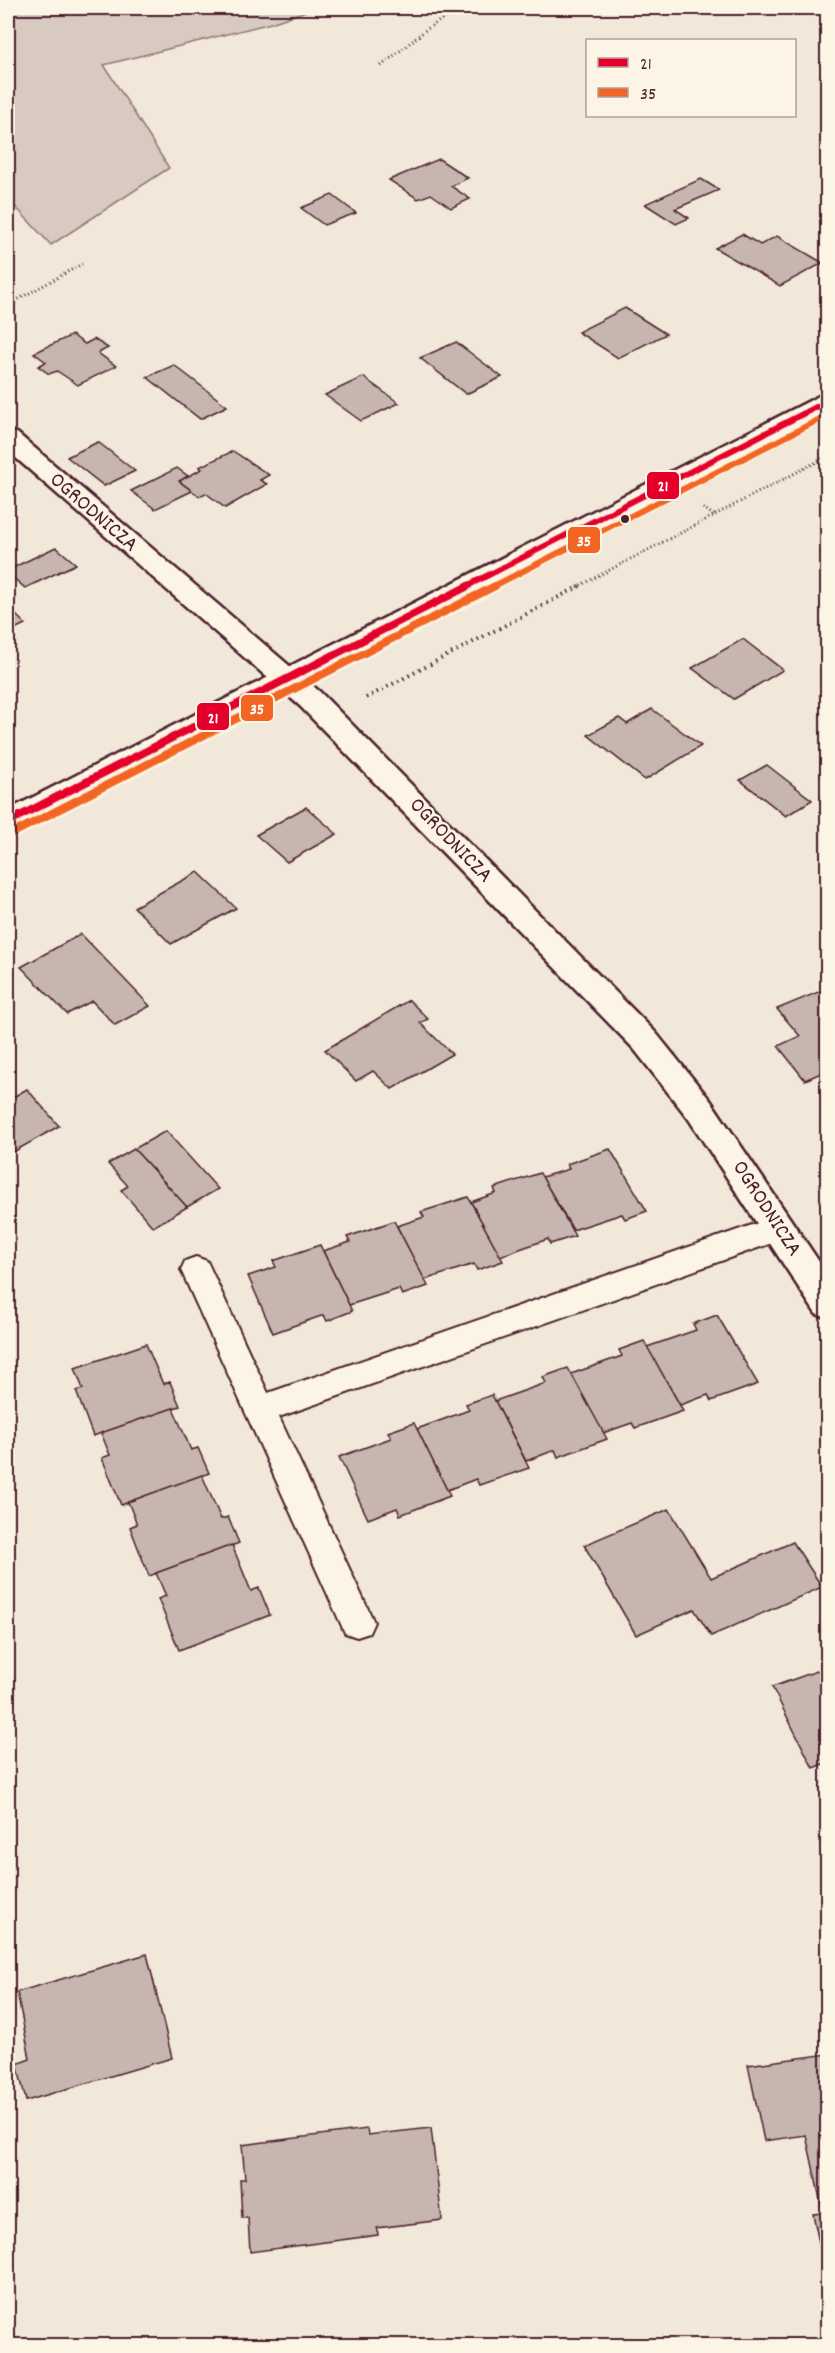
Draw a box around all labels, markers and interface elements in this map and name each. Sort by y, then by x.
legend [586,39,796,117]
text: 21 [640,53,652,78]
text: 35 [640,83,656,108]
street label: OGRODNICZA [42,466,144,560]
line badge: 21 [646,471,680,500]
text: 21 [658,476,668,499]
unlabelled marker [619,513,631,525]
line badge: 35 [567,526,601,554]
text: 35 [577,531,591,554]
line badge: 35 [240,694,274,722]
text: 35 [250,699,264,722]
line badge: 21 [196,702,230,731]
text: 21 [208,708,218,731]
street label: OGRODNICZA [401,791,499,891]
street label: OGRODNICZA [723,1155,809,1263]

